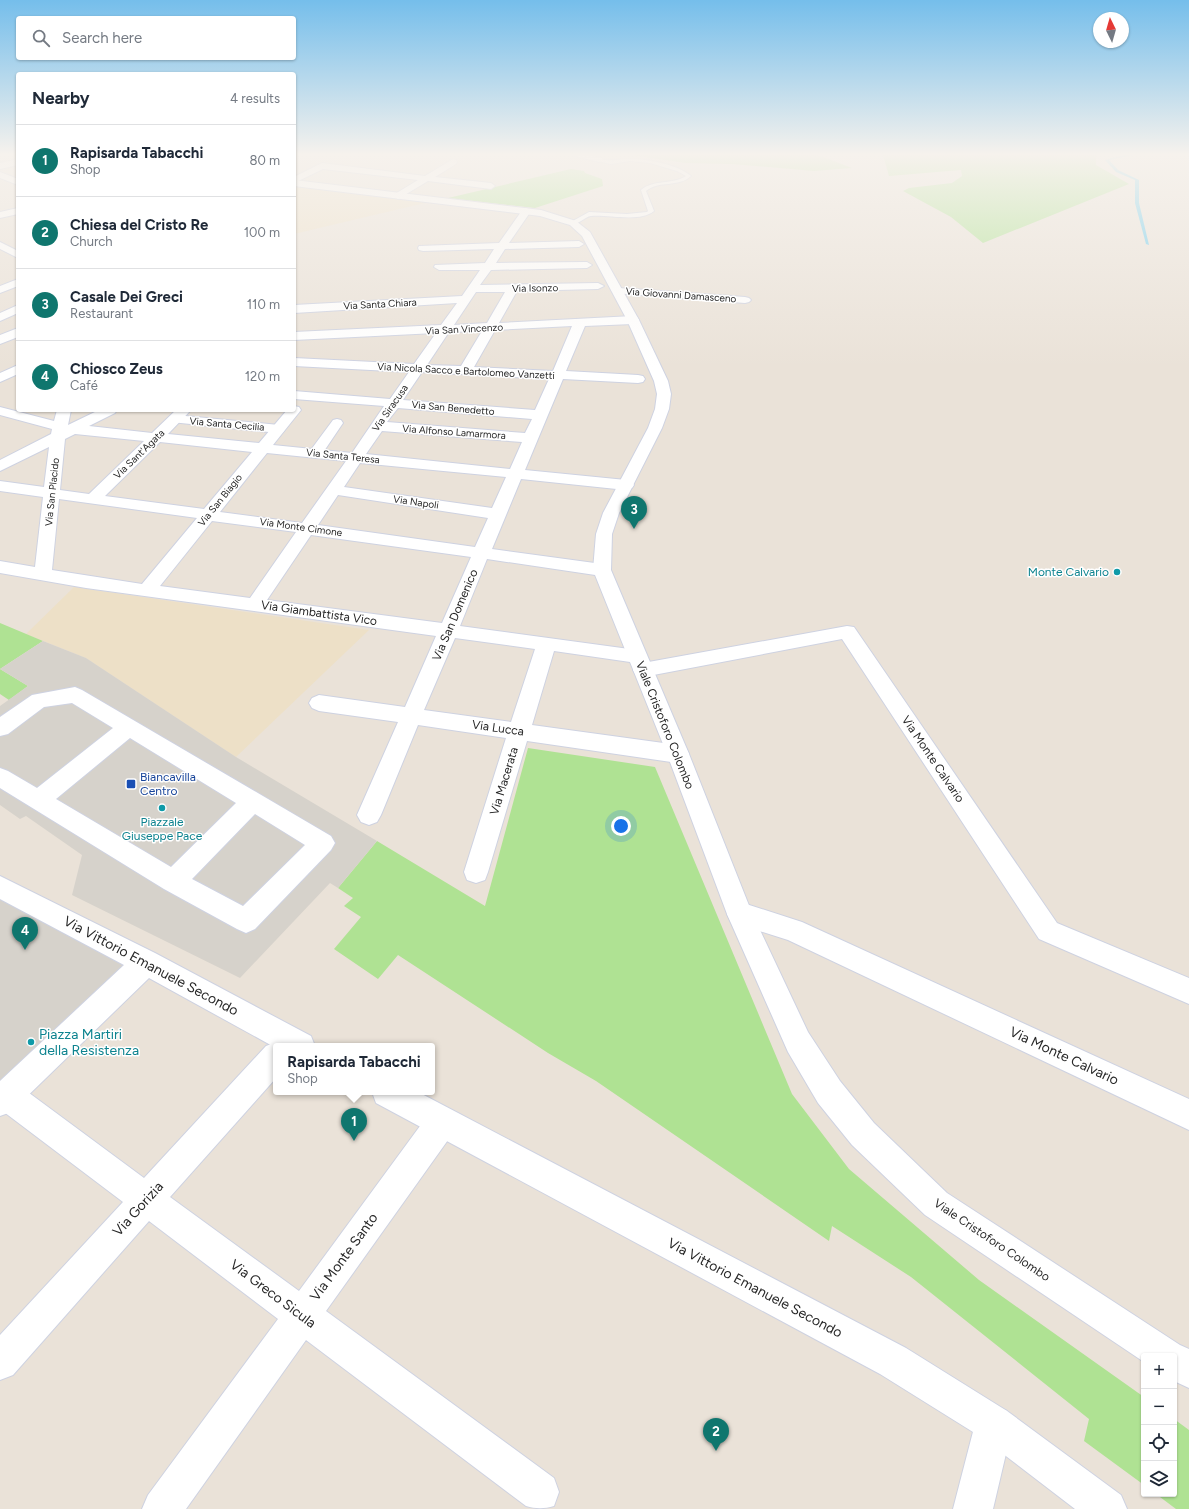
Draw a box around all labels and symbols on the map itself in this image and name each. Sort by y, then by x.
north arrow [1093,12,1129,48]
street label: Via Isonzo [512,281,558,295]
street label: Via Giovanni Damasceno [625,285,737,305]
street label: Via Santa Chiara [343,296,417,312]
street label: Via San Vincenzo [425,320,504,338]
street label: Via Nicola Sacco e Bartolomeo Vanzetti [377,360,555,382]
street label: Via Siracusa [369,382,411,434]
street label: Via San Benedetto [411,398,495,418]
street label: Via Santa Cecilia [189,414,265,434]
street label: Via Alfonso Lamarmora [402,422,506,442]
street label: Via Sant'Agata [111,426,167,482]
street label: Via Santa Teresa [306,446,380,466]
street label: Via San Placido [42,457,62,527]
street label: Via San Biagio [195,471,245,529]
street label: Via Napoli [392,492,440,512]
pin: 3 [621,496,647,529]
street label: Via Monte Cimone [259,515,344,539]
place label: Monte Calvario [1028,565,1109,579]
street label: Via San Domenico [429,567,481,663]
marker: Monte Calvario [1112,567,1122,577]
street label: Via Giambattista Vico [260,598,378,628]
street label: Viale Cristoforo Colombo [633,659,697,791]
street label: Via Monte Calvario [899,713,967,805]
street label: Via Lucca [471,717,525,739]
street label: Via Macerata [487,745,521,817]
place label: Biancavilla Centro [140,770,196,798]
marker: Biancavilla Centro [125,778,137,790]
marker: Piazzale Giuseppe Pace [157,803,167,813]
place label: Piazzale Giuseppe Pace [122,815,203,843]
your location [611,816,631,836]
street label: Via Vittorio Emanuele Secondo [61,913,241,1019]
pin: 4 [12,917,38,950]
street label: Via Monte Calvario [1007,1023,1121,1089]
place label: Piazza Martiri della Resistenza [39,1026,139,1059]
marker: Piazza Martiri della Resistenza [26,1037,36,1047]
pin: 1 [341,1108,367,1141]
street label: Via Gorizia [109,1178,167,1240]
street label: Viale Cristoforo Colombo [931,1196,1053,1284]
street label: Via Monte Santo [306,1210,382,1304]
street label: Via Vittorio Emanuele Secondo [665,1235,845,1341]
street label: Via Greco Sicula [227,1256,319,1332]
pin: 2 [703,1418,729,1451]

